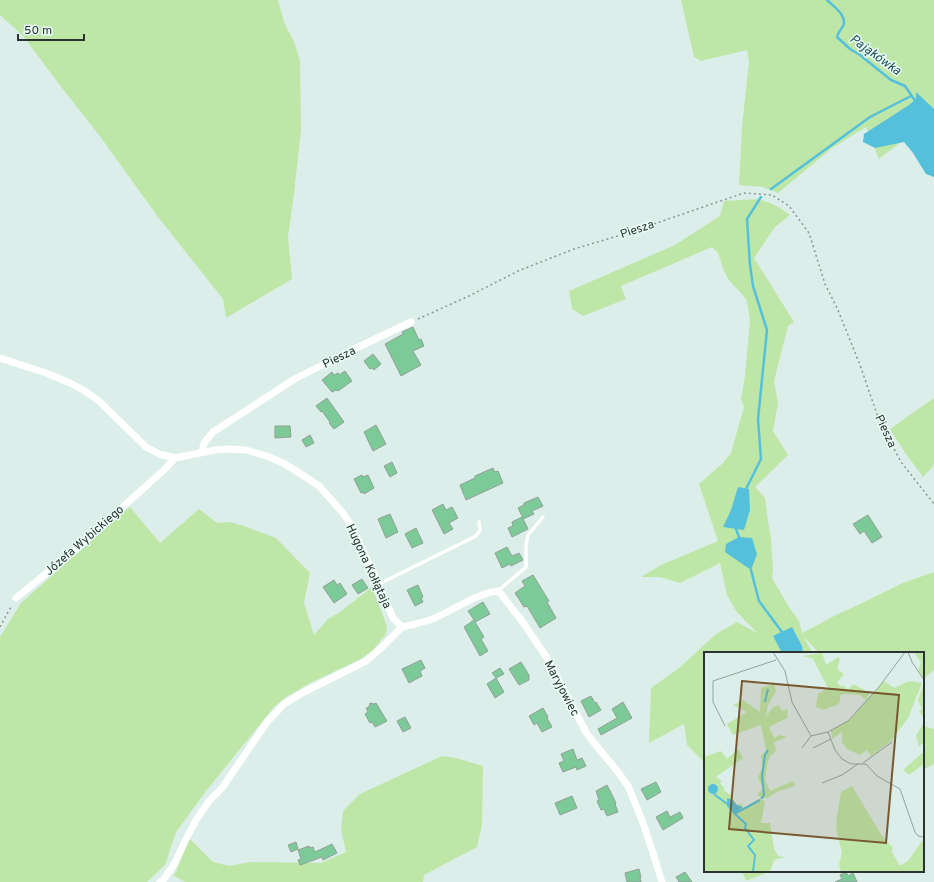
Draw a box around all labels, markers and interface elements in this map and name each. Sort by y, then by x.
scale bar [18,16,84,42]
text: 50 m [24,23,52,39]
water label: Pająkówka [846,32,904,80]
street label: Piesza [618,217,656,243]
street label: Piesza [320,343,359,373]
street label: Piesza [870,412,900,451]
street label: Józefa Wybickiego [42,502,128,580]
street label: Hugona Kołłątaja [341,522,395,611]
inset map [704,652,924,872]
street label: Maryjowiec [540,658,582,719]

